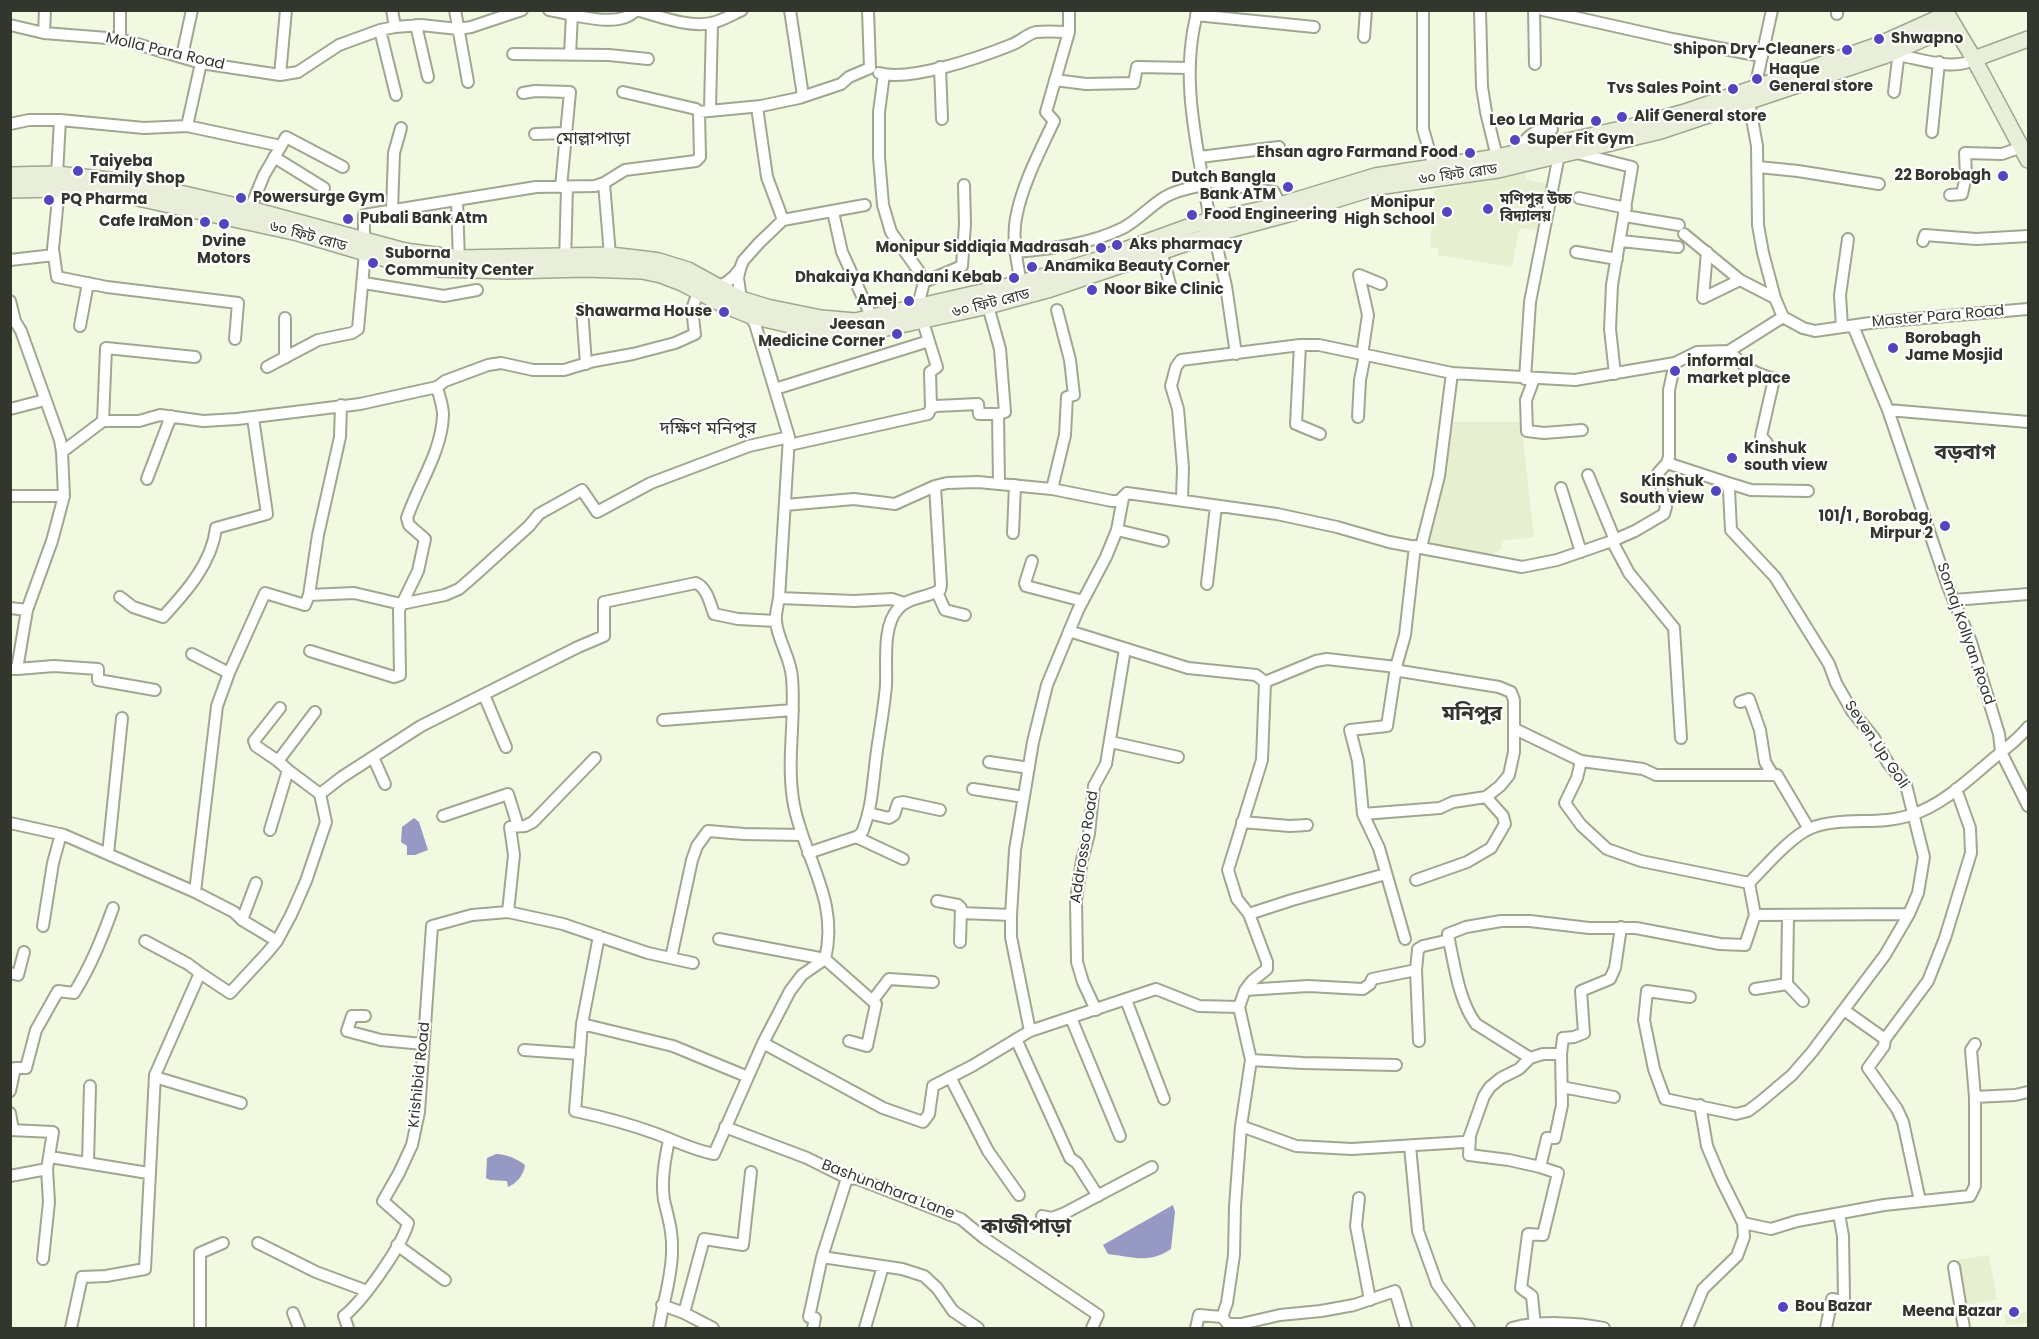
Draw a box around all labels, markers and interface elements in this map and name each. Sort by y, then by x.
street label: Molla Para Road [104,30,226,74]
place label: Shwapno [1891,30,1963,48]
marker: Shwapno [1872,32,1886,46]
place label: Shipon Dry-Cleaners [1673,41,1835,59]
marker: Shipon Dry-Cleaners [1840,43,1854,57]
place label: Haque General store [1769,61,1873,96]
marker: Haque General store [1750,72,1764,86]
place label: Tvs Sales Point [1607,80,1721,98]
marker: Tvs Sales Point [1726,82,1740,96]
place label: Alif General store [1634,108,1766,126]
marker: Alif General store [1615,110,1629,124]
place label: Leo La Maria [1489,112,1584,130]
marker: Leo La Maria [1589,114,1603,128]
district label: মোল্লাপাড়া [556,128,630,150]
place label: Super Fit Gym [1527,131,1634,149]
marker: Super Fit Gym [1508,133,1522,147]
place label: Ehsan agro Farmand Food [1257,144,1458,162]
marker: Ehsan agro Farmand Food [1463,146,1477,160]
place label: Taiyeba Family Shop [90,153,185,188]
street label: ৬০ ফিট রোড [1417,161,1499,189]
marker: Taiyeba Family Shop [71,164,85,178]
place label: 22 Borobagh [1895,167,1991,185]
place label: Dutch Bangla Bank ATM [1172,169,1276,204]
marker: 22 Borobagh [1996,169,2010,183]
marker: Dutch Bangla Bank ATM [1281,180,1295,194]
place label: Powersurge Gym [253,189,385,207]
place label: PQ Pharma [61,191,148,209]
marker: Powersurge Gym [234,191,248,205]
place label: মণিপুর উচ্চ বিদ্যালয় [1500,191,1572,226]
marker: PQ Pharma [42,193,56,207]
place label: Monipur High School [1344,194,1435,229]
marker: মণিপুর উচ্চ বিদ্যালয় [1481,202,1495,216]
marker: Monipur High School [1440,205,1454,219]
place label: Food Engineering [1204,206,1337,224]
marker: Food Engineering [1185,208,1199,222]
place label: Pubali Bank Atm [360,210,488,228]
marker: Pubali Bank Atm [341,212,355,226]
place label: Cafe IraMon [99,213,193,231]
marker: Cafe IraMon [198,215,212,229]
marker: Dvine Motors [217,217,231,231]
street label: ৬০ ফিট রোড [267,218,349,256]
place label: Dvine Motors [197,233,251,268]
place label: Aks pharmacy [1129,236,1242,254]
marker: Aks pharmacy [1110,238,1124,252]
place label: Monipur Siddiqia Madrasah [875,239,1089,257]
marker: Monipur Siddiqia Madrasah [1094,241,1108,255]
place label: Suborna Community Center [385,245,534,280]
marker: Suborna Community Center [366,256,380,270]
place label: Anamika Beauty Corner [1044,258,1230,276]
marker: Anamika Beauty Corner [1025,260,1039,274]
place label: Dhakaiya Khandani Kebab [795,269,1002,287]
marker: Dhakaiya Khandani Kebab [1007,271,1021,285]
place label: Noor Bike Clinic [1104,281,1224,299]
marker: Noor Bike Clinic [1085,283,1099,297]
street label: ৬০ ফিট রোড [950,286,1032,322]
place label: Amej [856,292,897,310]
marker: Amej [902,294,916,308]
street label: Master Para Road [1871,302,2005,332]
place label: Shawarma House [575,303,712,321]
marker: Shawarma House [717,305,731,319]
place label: Jeesan Medicine Corner [758,316,885,351]
marker: Jeesan Medicine Corner [890,327,904,341]
place label: Borobagh Jame Mosjid [1905,330,2003,365]
marker: Borobagh Jame Mosjid [1886,341,1900,355]
place label: informal market place [1687,353,1790,388]
marker: informal market place [1668,364,1682,378]
district label: দক্ষিণ মনিপুর [660,418,756,440]
place label: Kinshuk south view [1744,440,1827,475]
district label: বড়বাগ [1935,441,1995,467]
marker: Kinshuk south view [1725,451,1739,465]
place label: Kinshuk South view [1620,473,1704,508]
marker: Kinshuk South view [1709,484,1723,498]
place label: 101/1 , Borobag, Mirpur 2 [1819,508,1933,543]
marker: 101/1 , Borobag, Mirpur 2 [1938,519,1952,533]
street label: Somaj Kollyan Road [1932,561,1998,707]
street label: Seven Up Goli [1840,698,1912,792]
district label: মনিপুর [1442,702,1502,728]
street label: Addrosso Road [1067,789,1103,905]
street label: Krishibid Road [405,1021,435,1129]
street label: Bashundhara Lane [819,1156,957,1224]
district label: কাজীপাড়া [981,1215,1071,1241]
place label: Bou Bazar [1795,1298,1872,1316]
marker: Bou Bazar [1776,1300,1790,1314]
place label: Meena Bazar [1902,1303,2002,1321]
marker: Meena Bazar [2007,1305,2021,1319]

